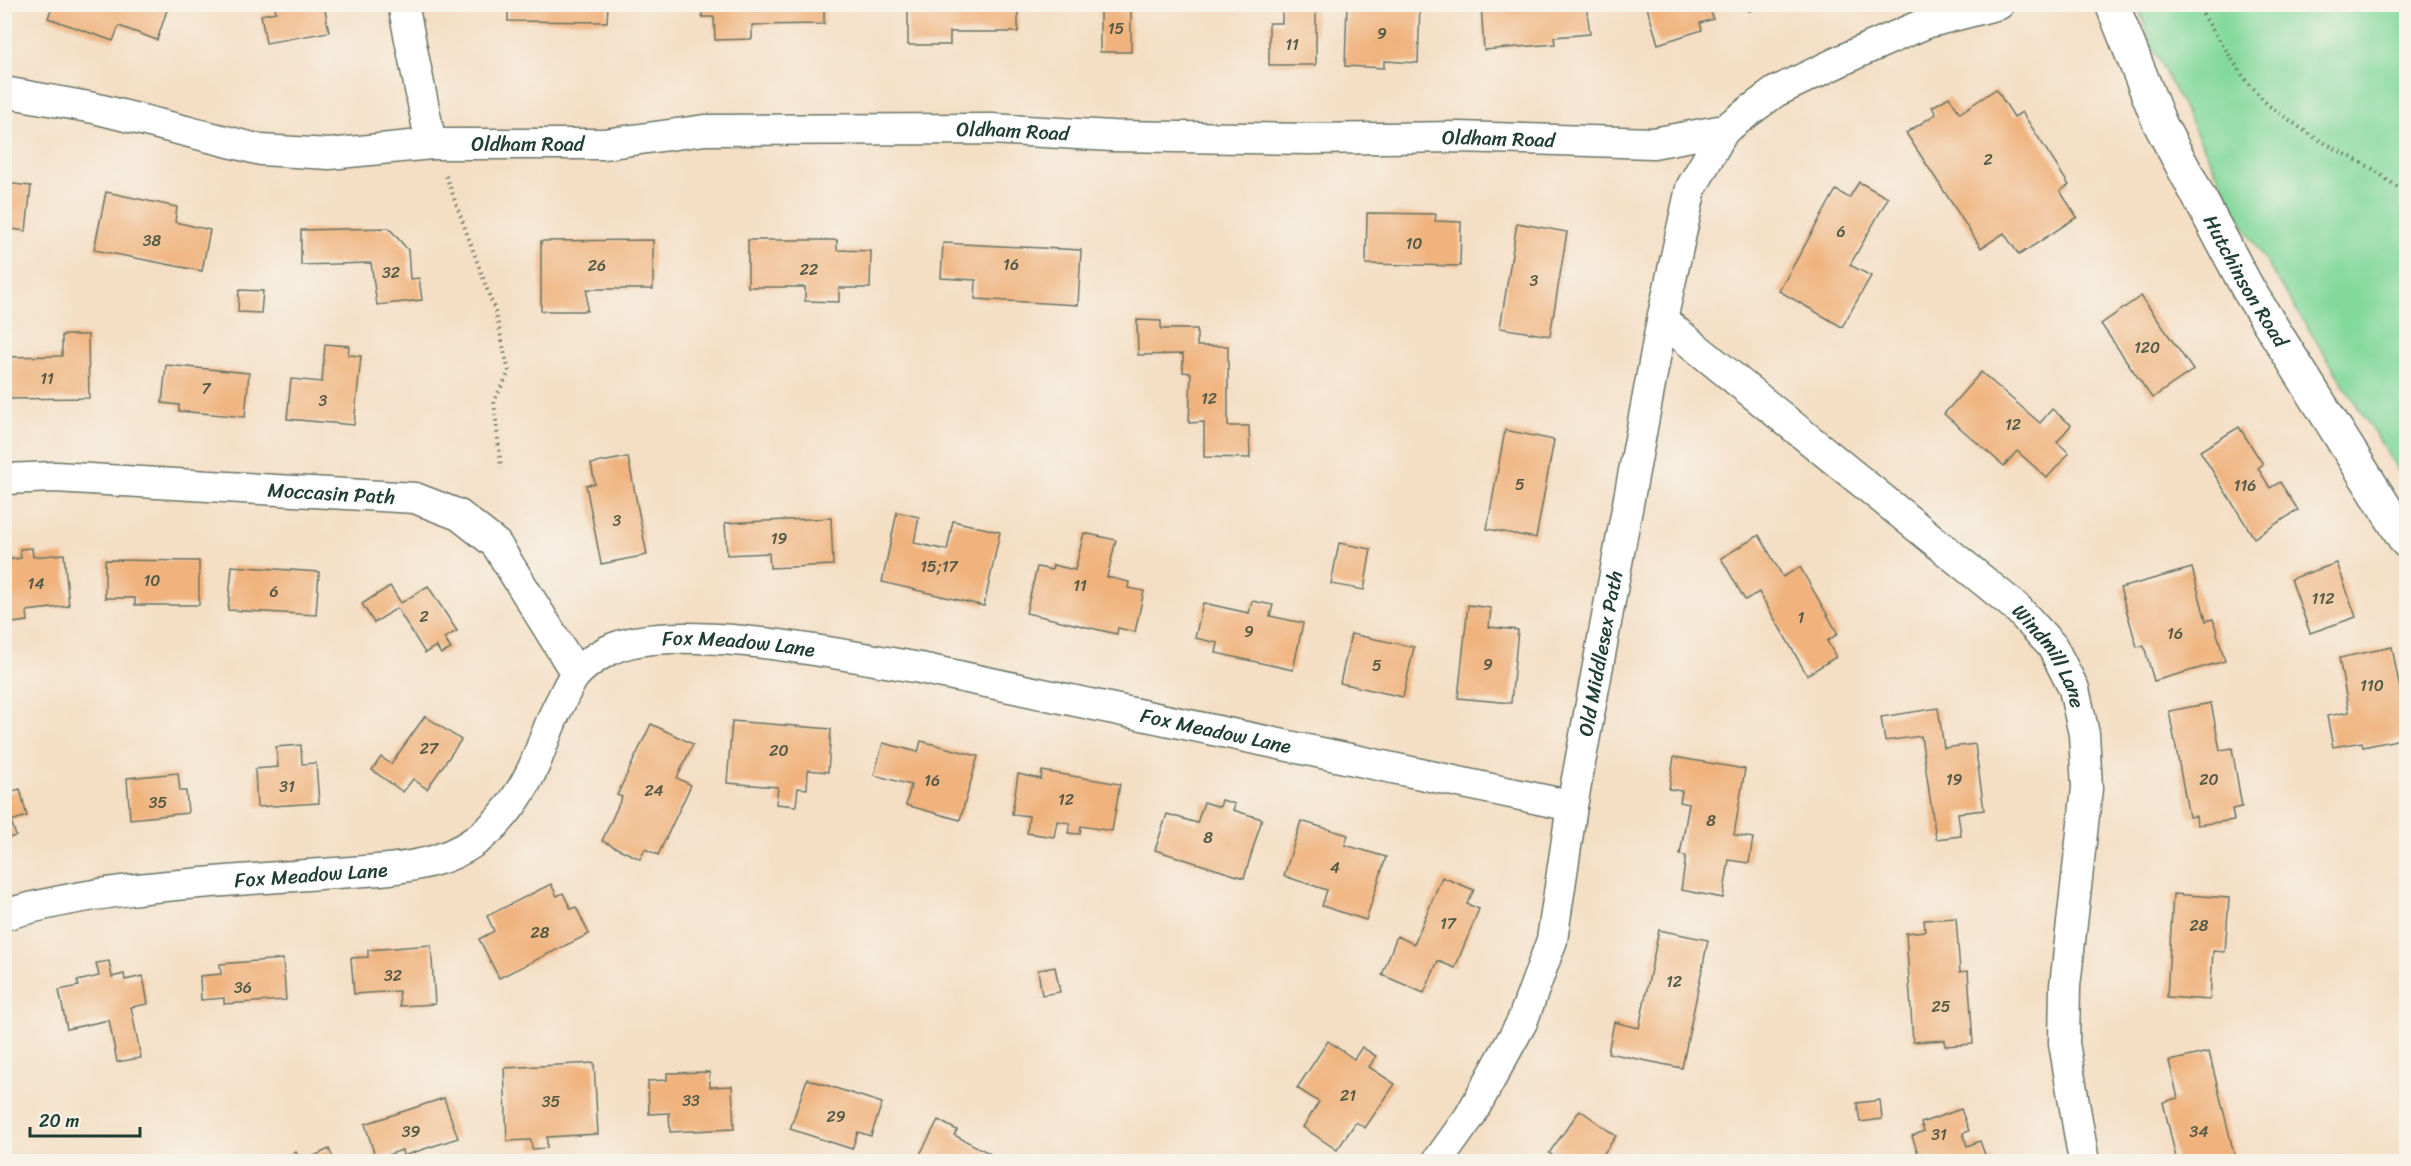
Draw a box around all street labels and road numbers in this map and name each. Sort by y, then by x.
street label: Oldham Road [956,111,1072,151]
street label: Oldham Road [1442,119,1557,158]
street label: Oldham Road [471,127,586,162]
street label: Hutchinson Road [2194,208,2299,355]
street label: Moccasin Path [267,472,396,514]
street label: Old Middlesex Path [1568,568,1633,739]
street label: Windmill Lane [2003,595,2095,711]
street label: Fox Meadow Lane [661,620,818,667]
street label: Fox Meadow Lane [1137,698,1295,764]
street label: Fox Meadow Lane [233,852,389,898]

